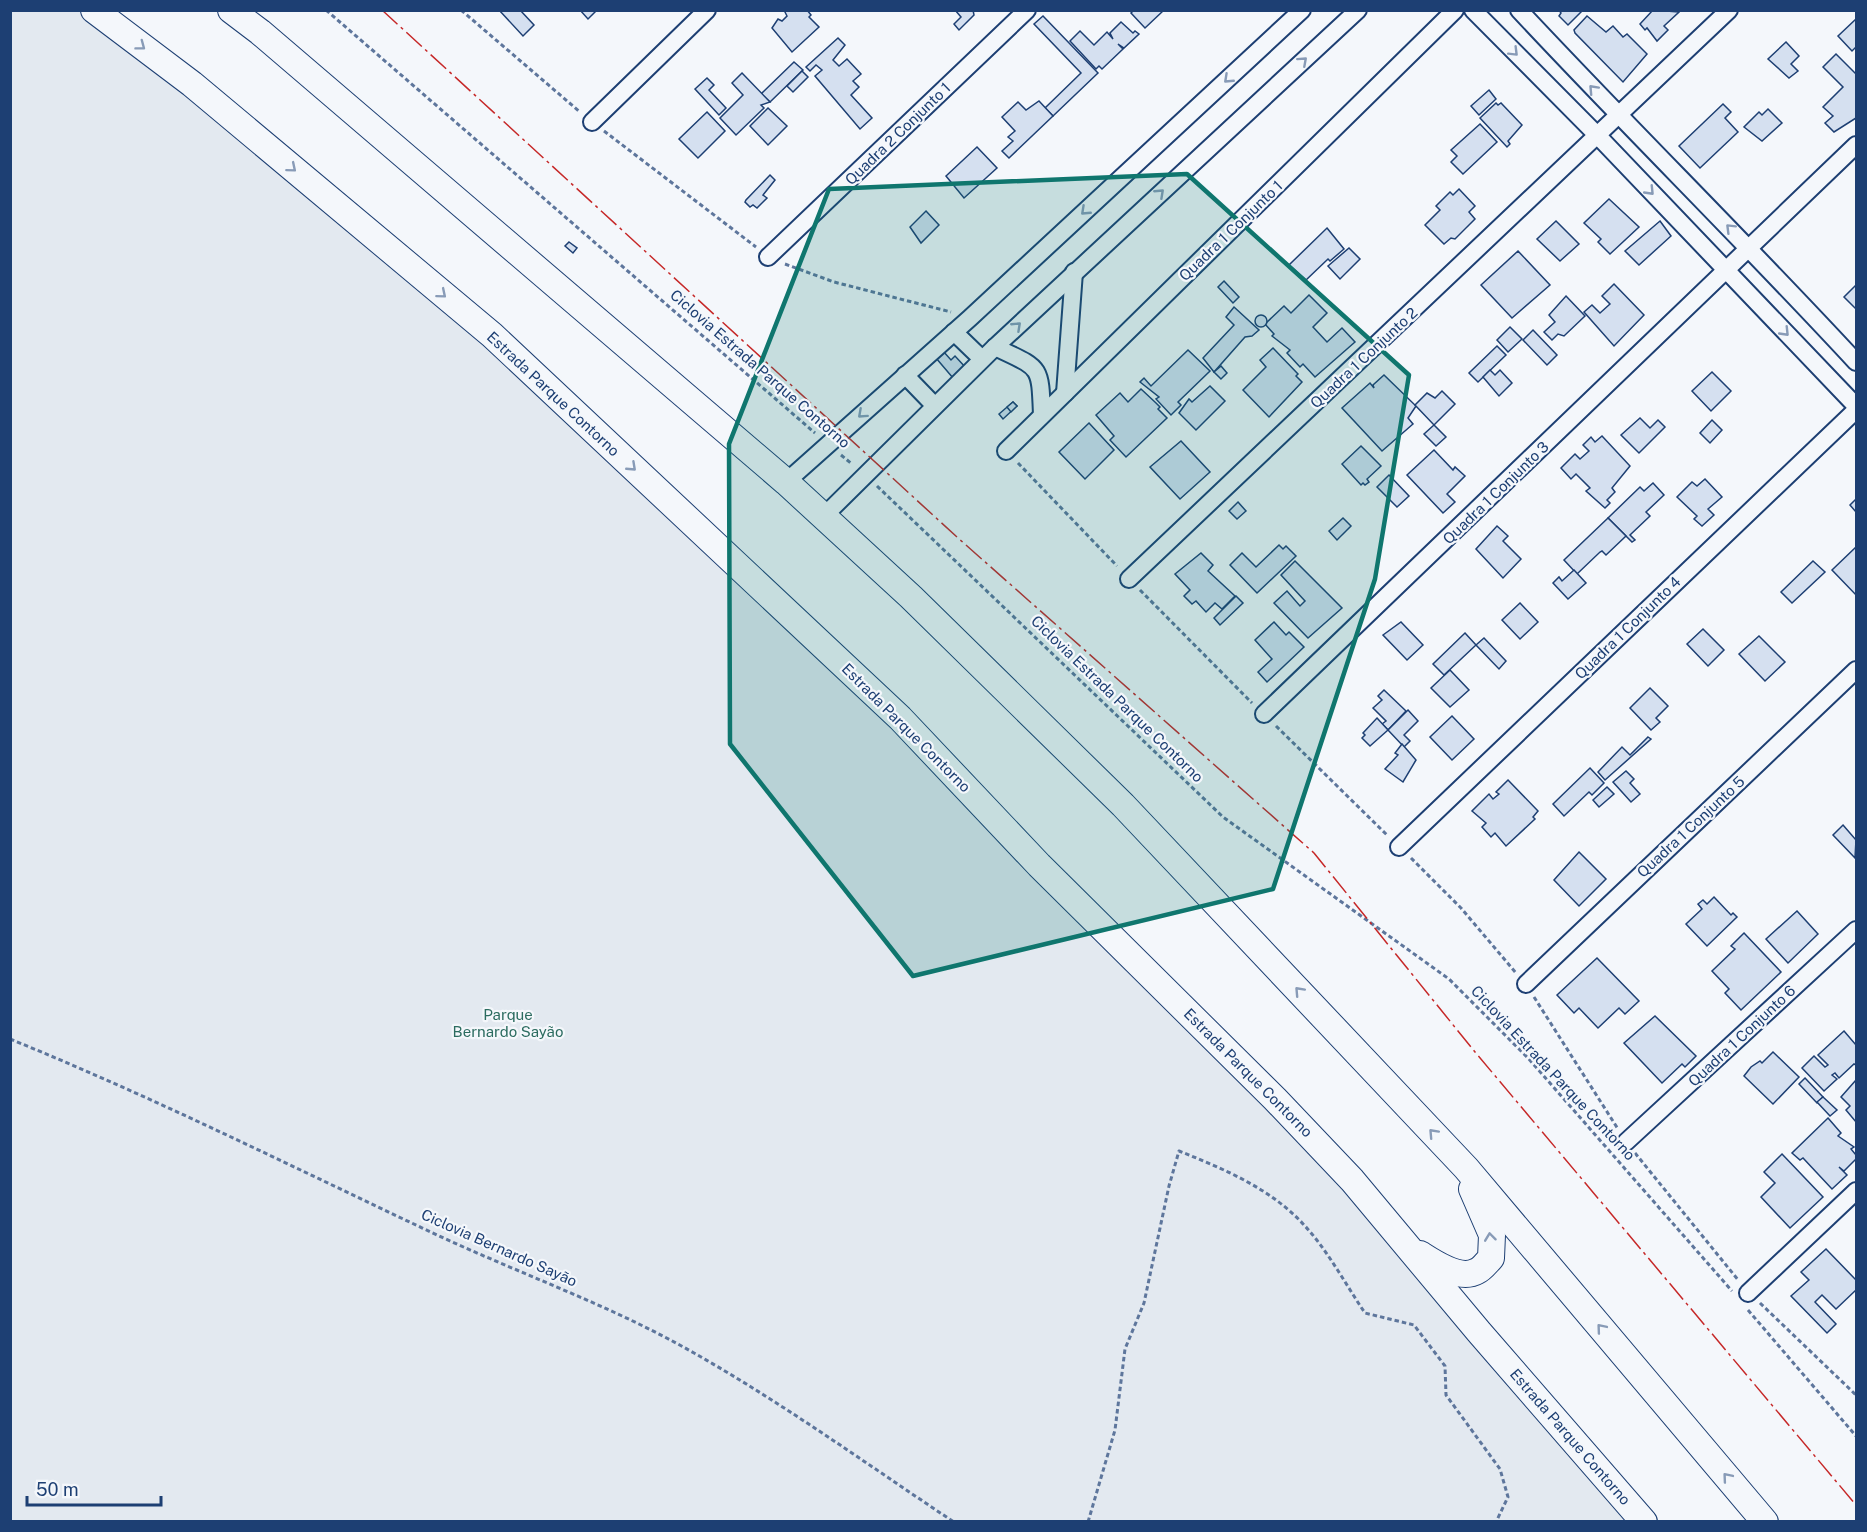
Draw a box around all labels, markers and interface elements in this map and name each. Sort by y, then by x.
one-way arrow [134,38,145,49]
one-way arrow [1507,45,1518,56]
one-way arrow [1296,57,1306,68]
one-way arrow [1225,72,1235,83]
street label: Quadra 2 Conjunto 1 [842,79,954,188]
one-way arrow [1589,85,1600,96]
one-way arrow [285,161,296,172]
street label: Quadra 1 Conjunto 1 [1176,177,1286,284]
one-way arrow [1643,184,1654,195]
one-way arrow [1152,190,1163,201]
one-way arrow [1082,204,1092,215]
one-way arrow [1726,224,1737,235]
one-way arrow [435,286,446,297]
street label: Ciclovia Estrada Parque Contorno [667,286,854,451]
street label: Quadra 1 Conjunto 2 [1307,304,1421,411]
one-way arrow [1010,323,1021,334]
one-way arrow [1778,325,1789,336]
street label: Estrada Parque Contorno [484,328,623,459]
one-way arrow [858,407,869,418]
street label: Quadra 1 Conjunto 3 [1439,438,1552,547]
one-way arrow [626,460,636,471]
street label: Quadra 1 Conjunto 4 [1571,573,1684,682]
street label: Ciclovia Estrada Parque Contorno [1028,612,1207,785]
street label: Estrada Parque Contorno [839,660,974,795]
street label: Quadra 1 Conjunto 5 [1634,773,1748,881]
street label: Ciclovia Estrada Parque Contorno [1468,982,1639,1163]
street label: Quadra 1 Conjunto 6 [1685,982,1799,1090]
one-way arrow [1295,988,1306,999]
street label: Estrada Parque Contorno [1181,1005,1316,1140]
park label: Parque Bernardo Sayão [453,1006,563,1040]
one-way arrow [1429,1129,1440,1140]
street label: Ciclovia Bernardo Sayão [419,1205,580,1290]
one-way arrow [1484,1232,1497,1242]
one-way arrow [1598,1324,1609,1335]
street label: Estrada Parque Contorno [1507,1365,1634,1508]
scale bar [27,1469,160,1507]
one-way arrow [1724,1473,1735,1484]
text: 50 m [36,1479,79,1500]

